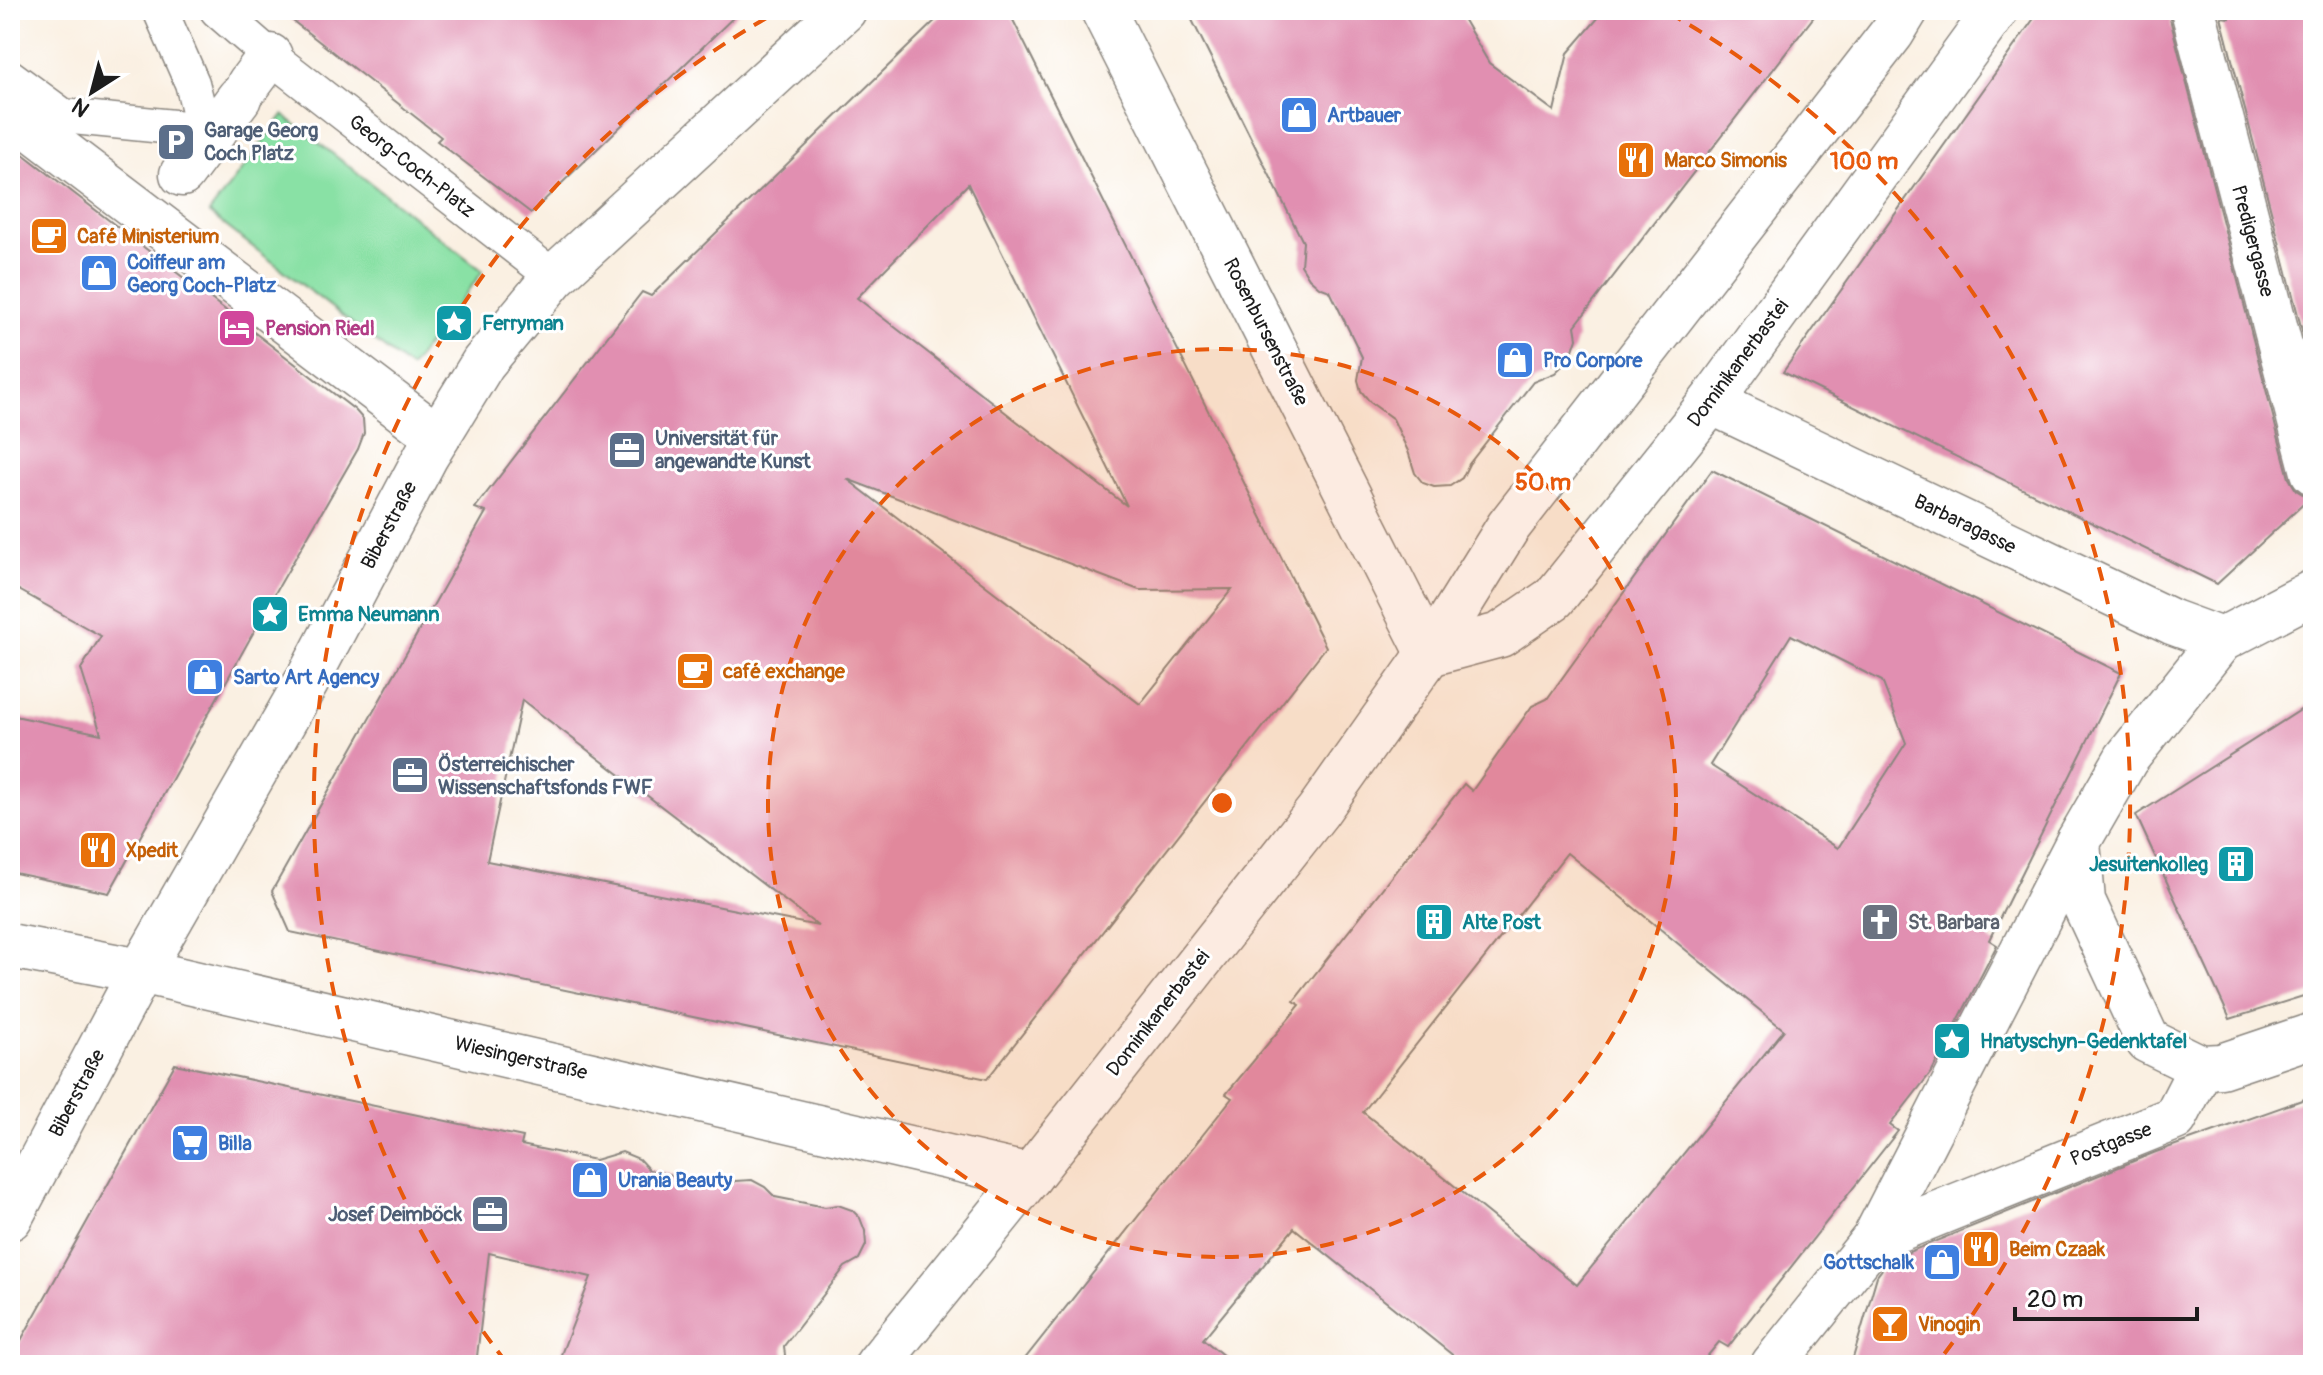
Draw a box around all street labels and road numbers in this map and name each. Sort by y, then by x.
street label: Georg-Coch-Platz [344,109,480,223]
street label: Predigergasse [2226,182,2280,300]
street label: Rosenbursenstraße [1218,254,1314,410]
street label: Dominikanerbastei [1682,294,1794,432]
street label: Biberstraße [355,477,423,573]
street label: Barbaragasse [1910,489,2020,559]
street label: Dominikanerbastei [1101,945,1215,1081]
street label: Wiesingerstraße [452,1031,590,1085]
street label: Biberstraße [43,1045,111,1141]
street label: Postgasse [2066,1116,2156,1172]

